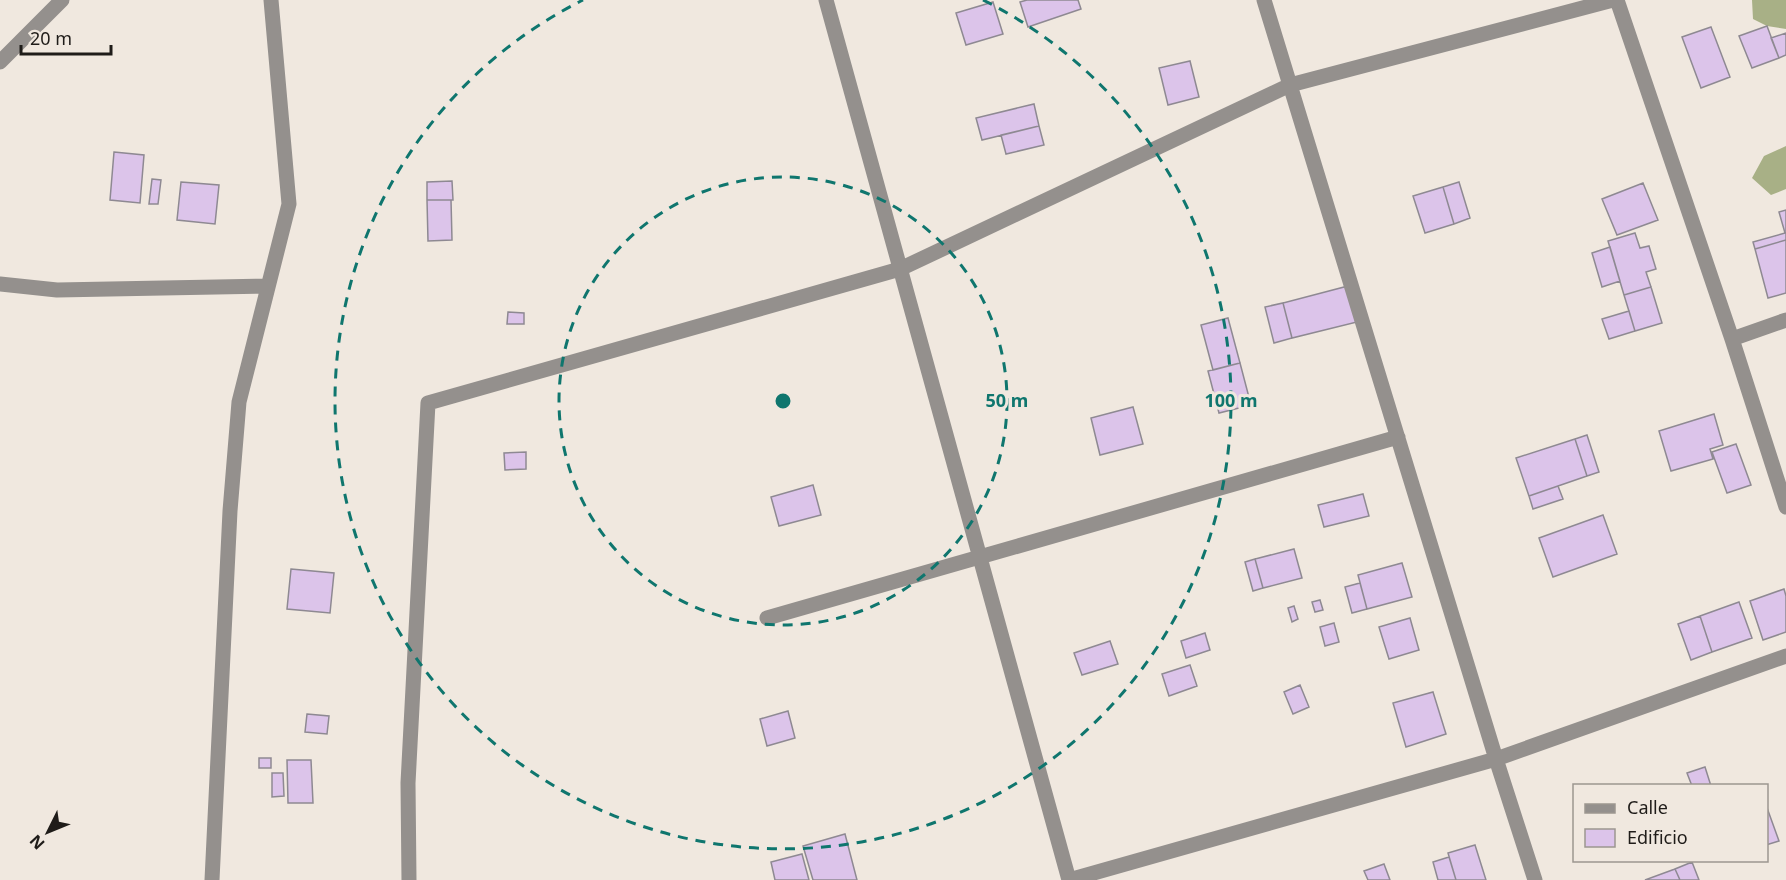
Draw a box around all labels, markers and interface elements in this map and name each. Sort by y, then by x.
scale bar [21,18,111,56]
text: 20 m [30,26,72,50]
text: 50 m [986,388,1028,412]
text: 100 m [1204,388,1258,412]
centre of rings [773,391,793,411]
legend [1573,784,1768,862]
text: Calle [1627,795,1668,819]
north arrow [18,802,78,862]
text: Edificio [1627,825,1688,849]
text: N [25,830,50,854]

